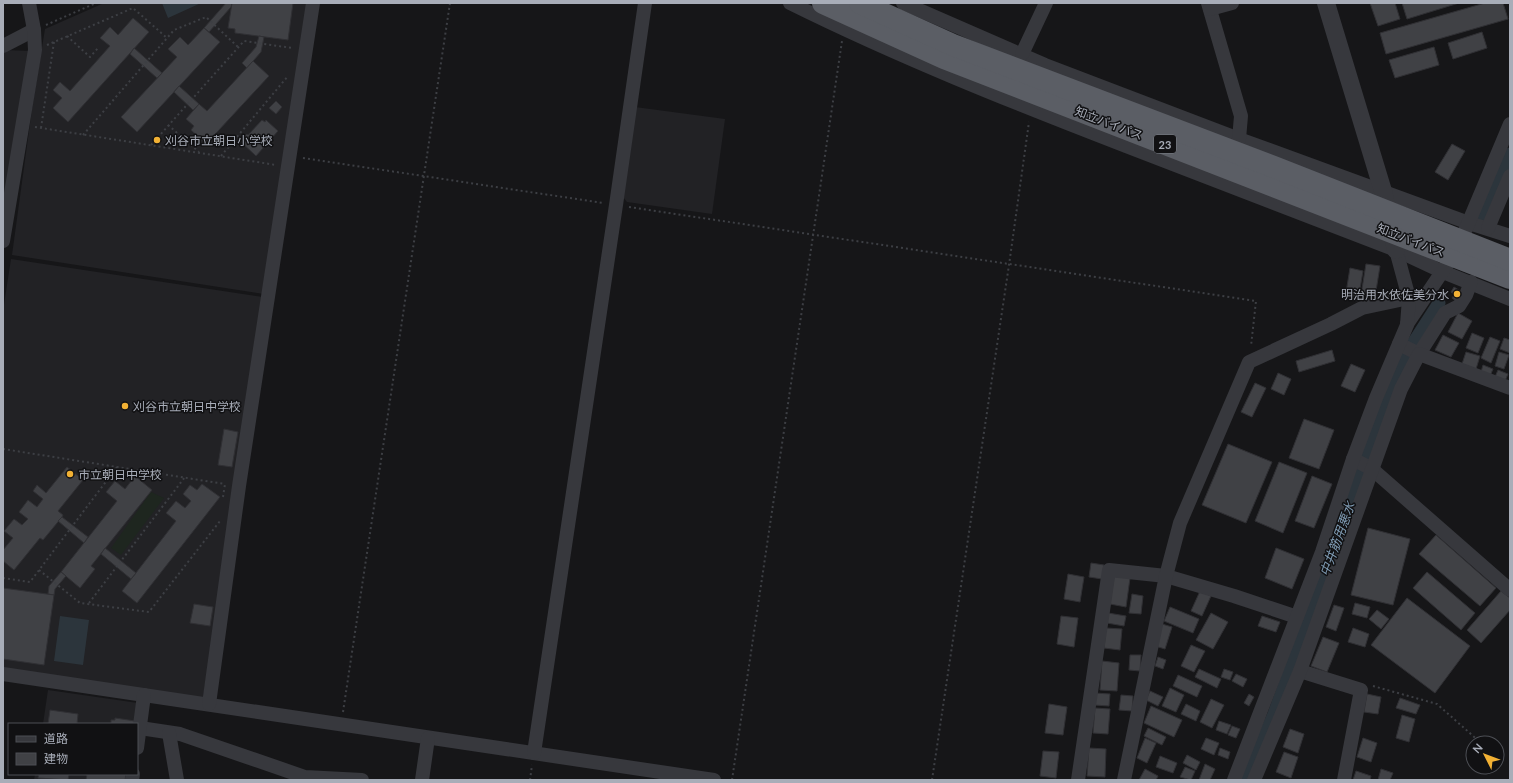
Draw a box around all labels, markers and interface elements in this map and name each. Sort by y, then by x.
street label: 知立バイパス [1073,103,1145,143]
place label: 刈谷市立朝日小学校 [165,133,273,148]
marker: 刈谷市立朝日小学校 [152,135,162,145]
road number: 23 [1154,135,1176,153]
street label: 知立バイパス [1375,220,1447,260]
place label: 明治用水依佐美分水 [1341,287,1449,302]
marker: 明治用水依佐美分水 [1452,289,1462,299]
place label: 刈谷市立朝日中学校 [133,399,241,414]
marker: 刈谷市立朝日中学校 [120,401,130,411]
place label: 市立朝日中学校 [78,467,162,482]
marker: 市立朝日中学校 [65,469,75,479]
water label: 中井筋用悪水 [1316,498,1359,578]
legend [8,723,138,775]
text: 道路 [44,731,68,746]
north arrow [1465,735,1505,775]
text: N [1470,740,1485,755]
text: 建物 [44,751,68,766]

